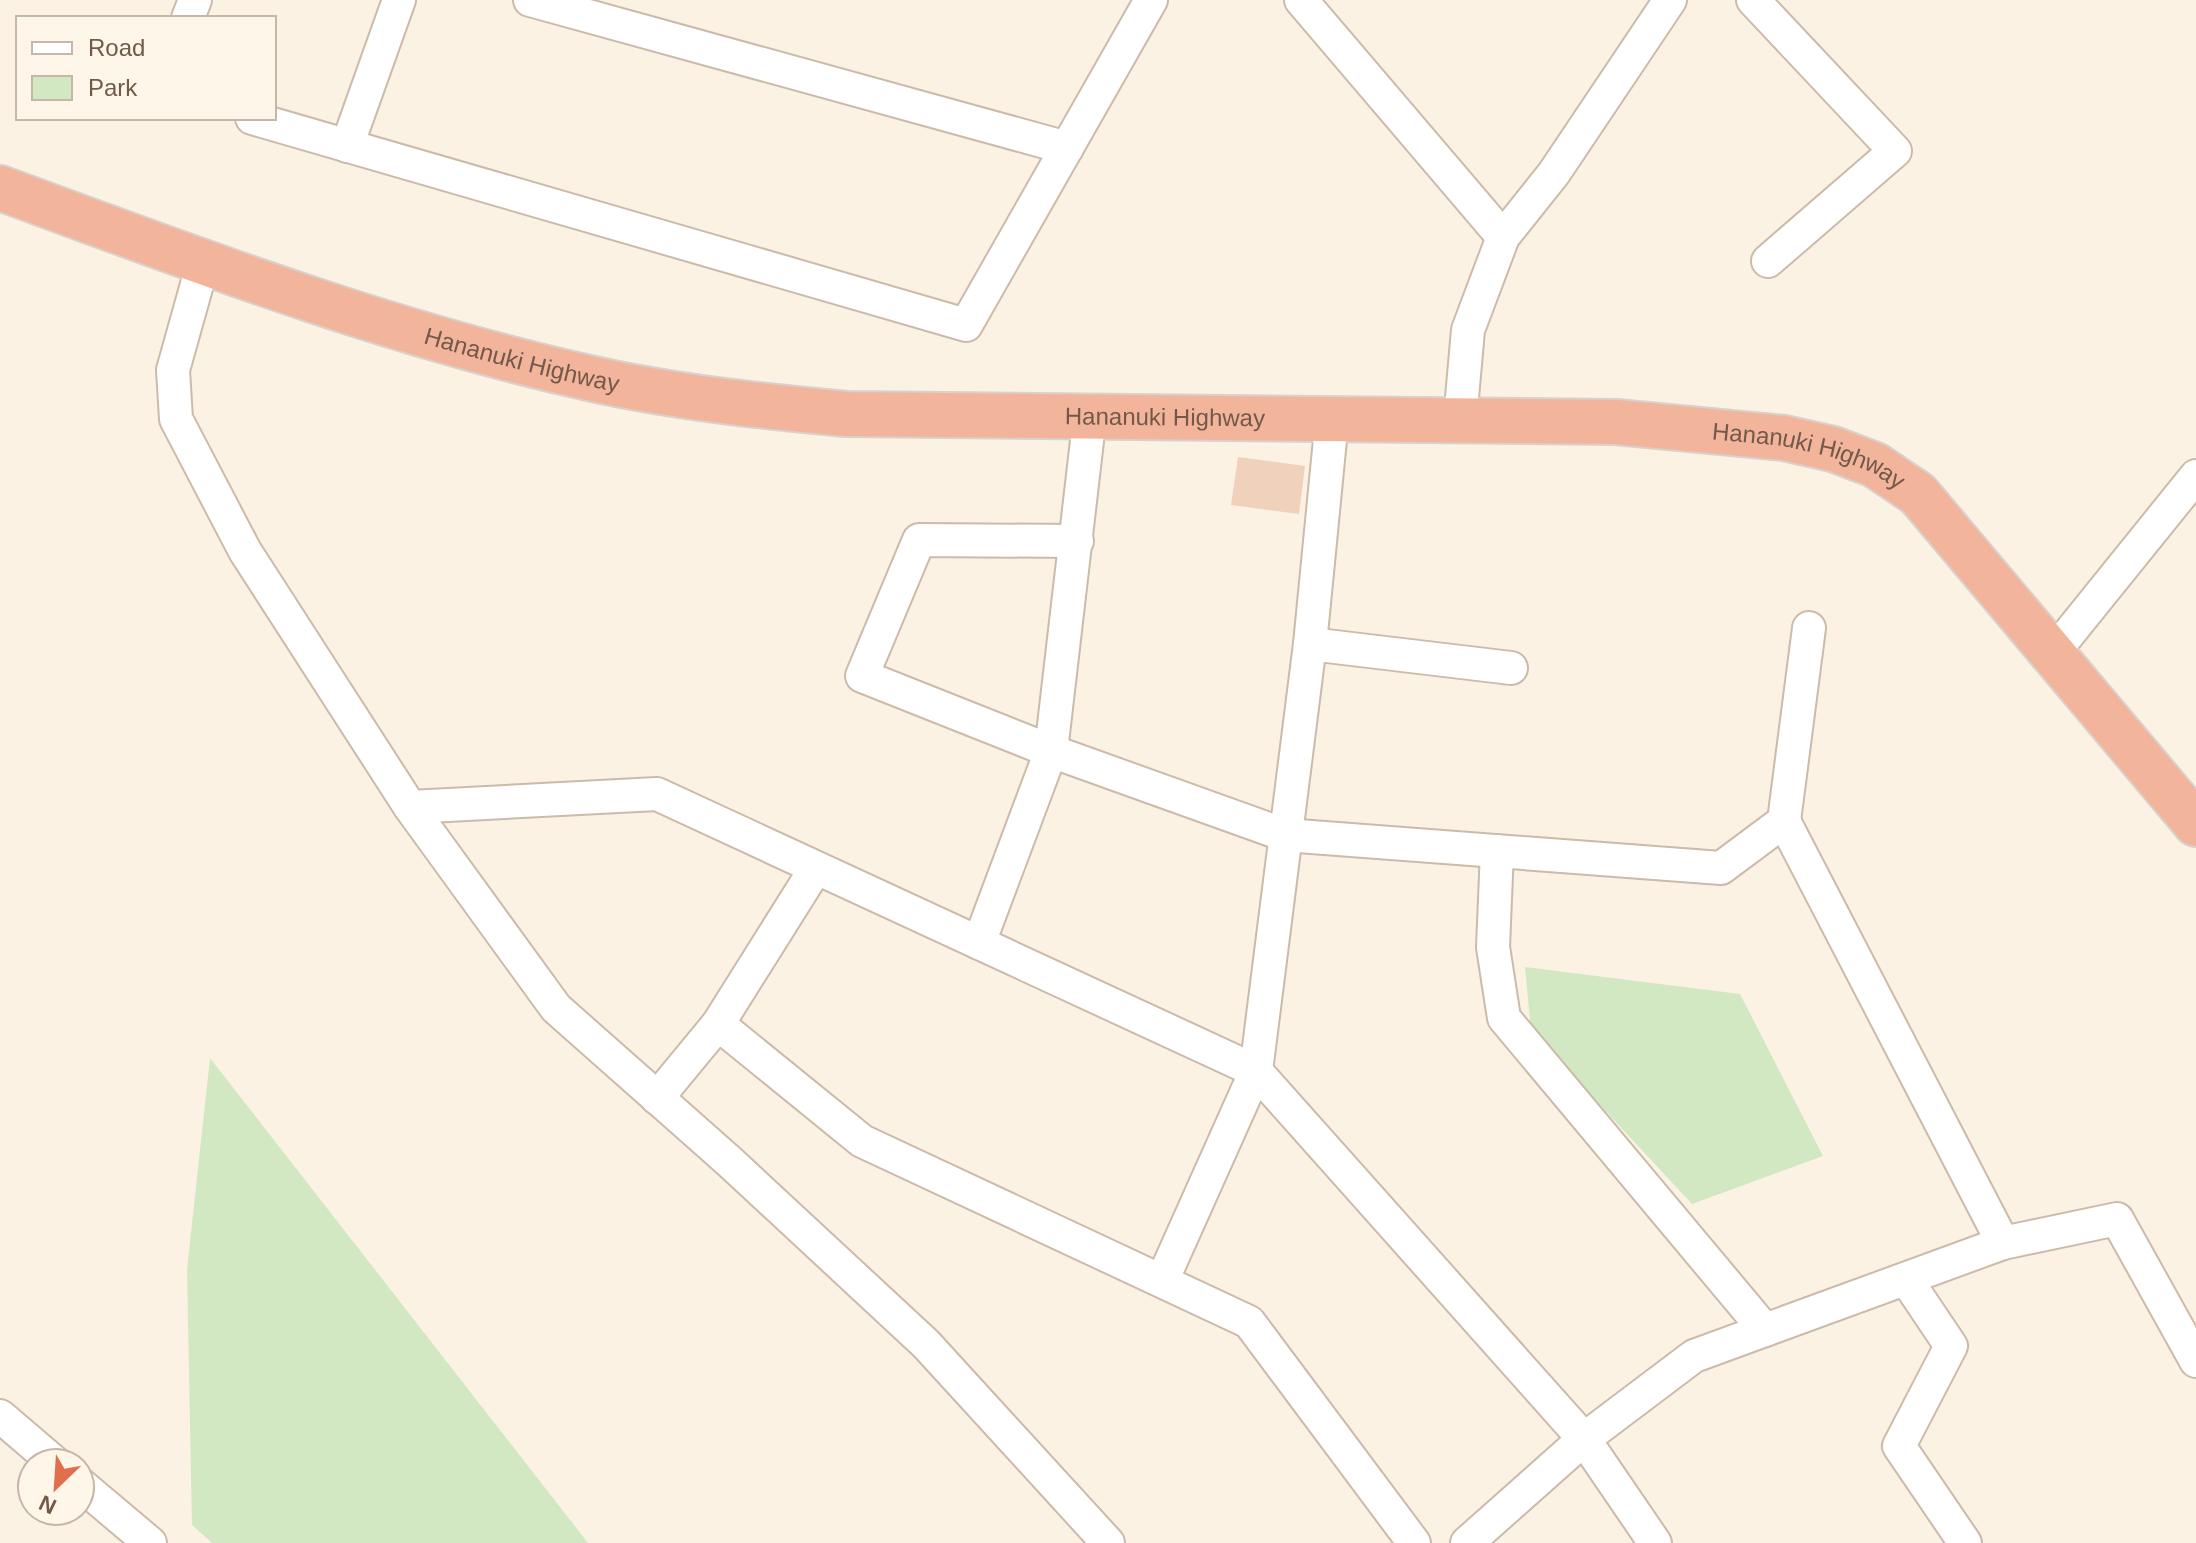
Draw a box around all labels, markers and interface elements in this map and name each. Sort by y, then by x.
legend [16,16,276,120]
text: Road [88,34,145,61]
text: Park [88,74,138,101]
street label: Hananuki Highway [421,322,622,397]
street label: Hananuki Highway [1065,402,1265,431]
street label: Hananuki Highway [1711,417,1910,494]
north arrow [16,1447,96,1527]
text: N [35,1490,60,1519]

